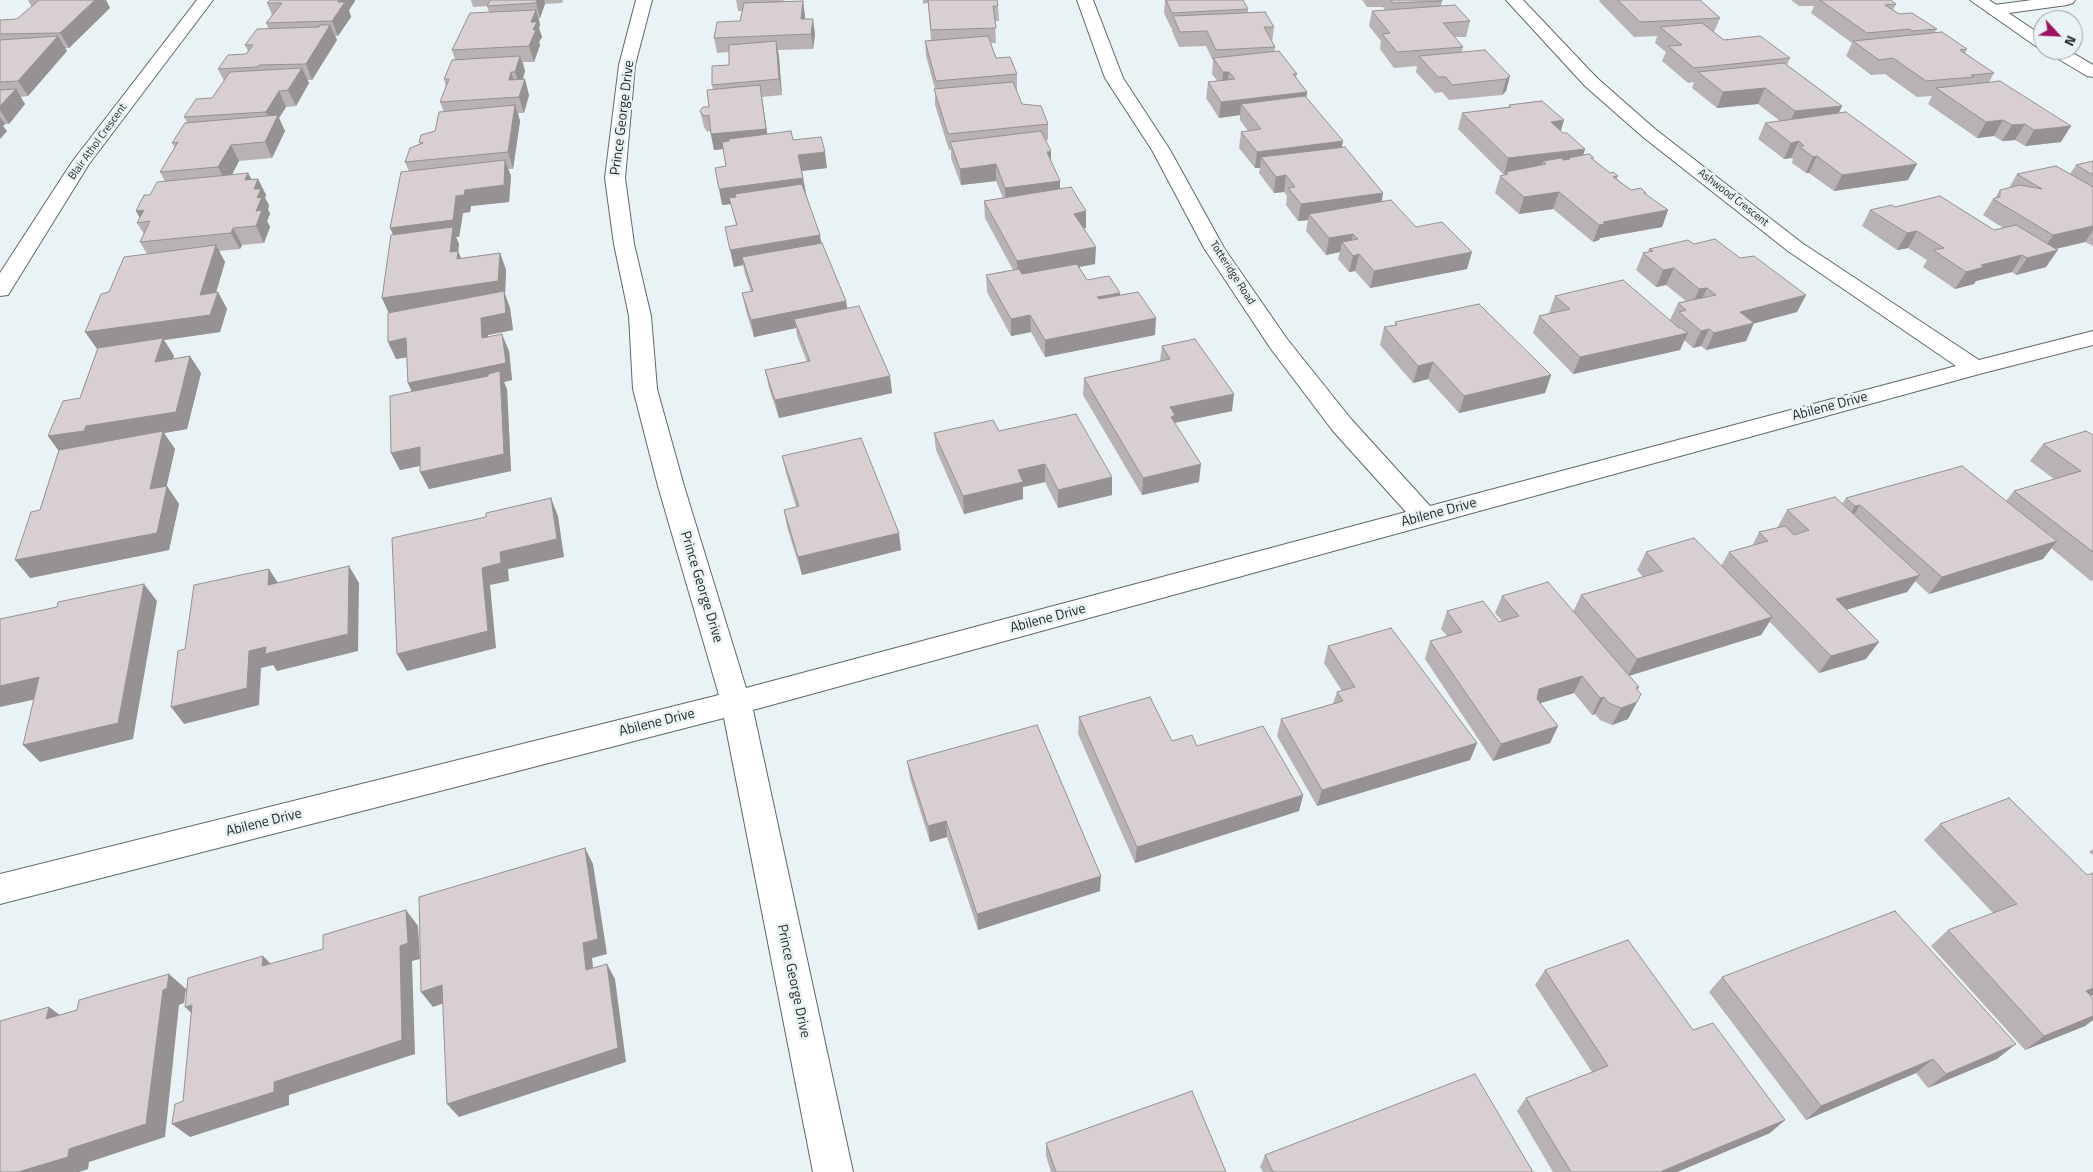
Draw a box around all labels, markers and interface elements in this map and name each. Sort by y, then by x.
north arrow [2033,10,2083,60]
text: N [2060,32,2083,50]
street label: Prince George Drive [608,60,638,176]
street label: Blair Athol Crescent [66,101,130,183]
street label: Ashwood Crescent [1695,166,1771,230]
street label: Totteridge Road [1207,239,1257,307]
street label: Abilene Drive [1790,389,1870,425]
street label: Abilene Drive [1399,495,1479,531]
street label: Prince George Drive [676,529,726,645]
street label: Abilene Drive [1008,601,1088,637]
street label: Abilene Drive [617,705,697,741]
street label: Abilene Drive [224,805,304,841]
street label: Prince George Drive [773,923,813,1039]

